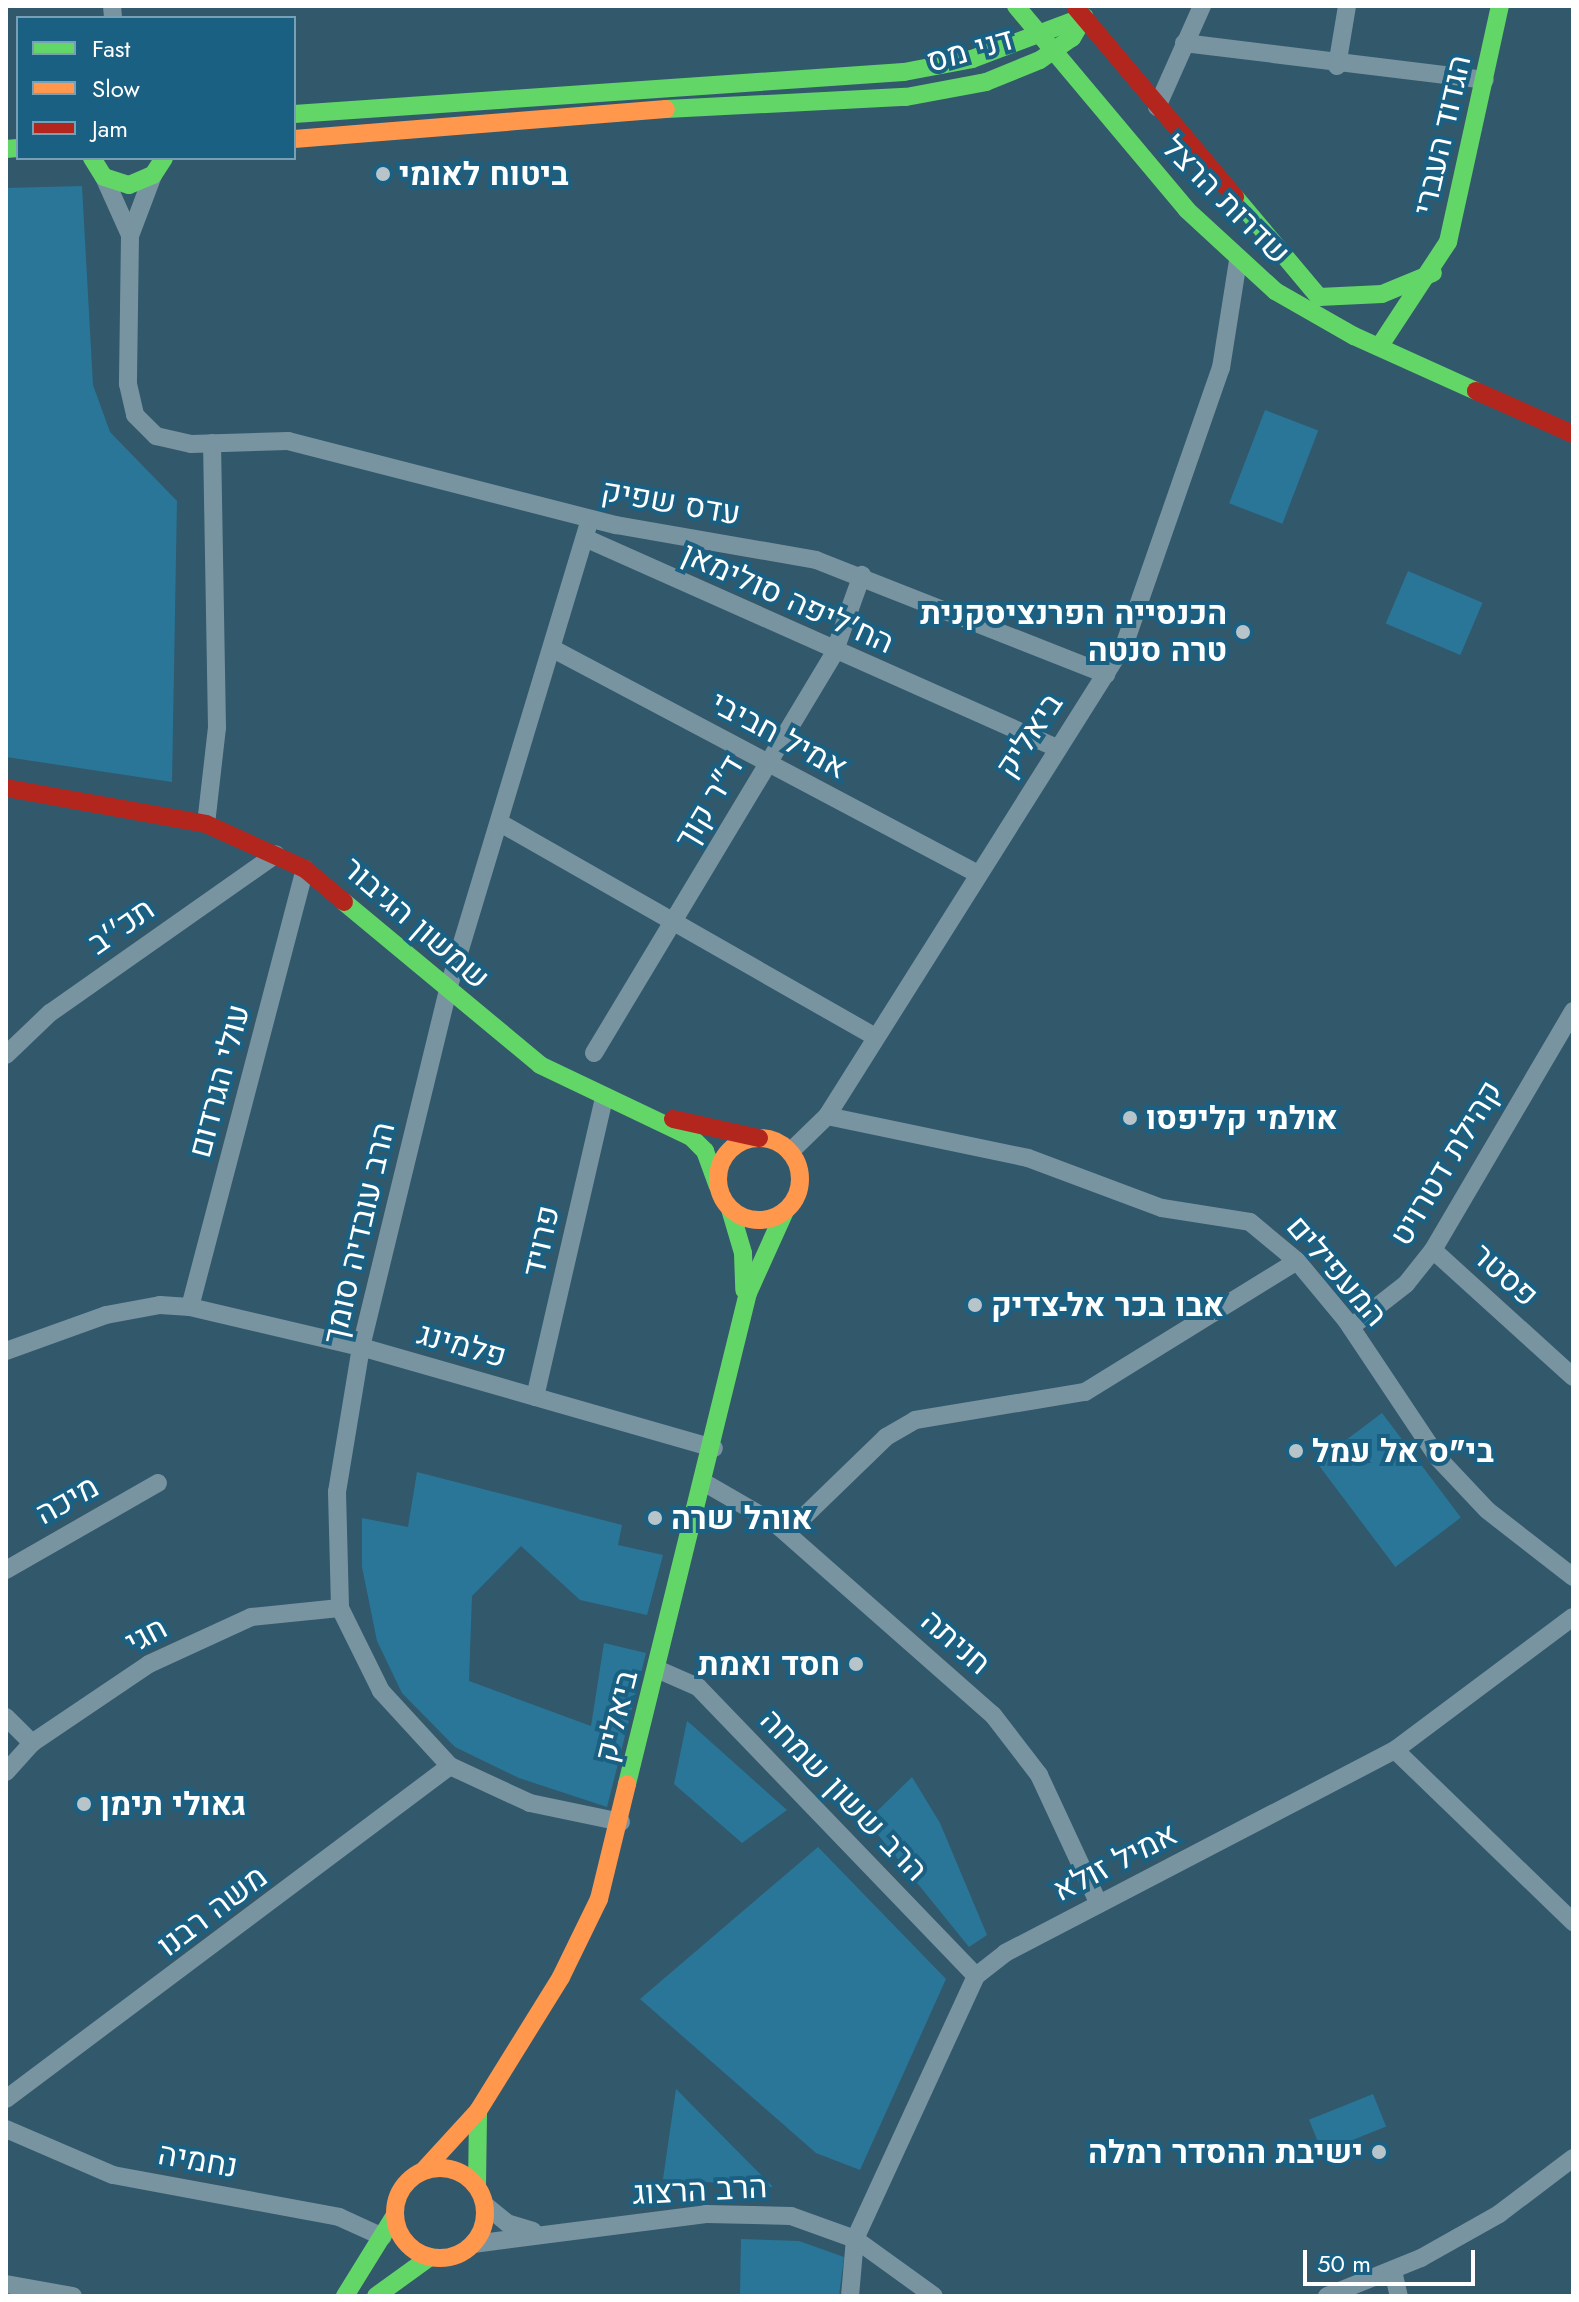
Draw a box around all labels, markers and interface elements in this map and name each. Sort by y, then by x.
legend [16,16,296,160]
street label: דני מס [922,19,1018,81]
text: Fast [92,31,130,66]
street label: הגדוד העברי [1405,51,1479,219]
text: Slow [92,71,140,106]
text: Jam [92,111,128,146]
street label: שדרות הרצל [1154,128,1298,272]
place label: ביטוח לאומי [399,155,569,193]
marker: ביטוח לאומי [374,165,392,183]
street label: עדס שפיק [599,471,743,533]
street label: הח'ליפה סולימאן [676,534,900,662]
place label: הכנסייה הפרנציסקנית טרה סנטה [920,595,1227,670]
marker: הכנסייה הפרנציסקנית טרה סנטה [1234,623,1252,641]
street label: אמיל חביבי [704,683,854,787]
street label: ביאליק [987,686,1071,784]
street label: ד"ר קוך [666,748,752,856]
street label: שמשון הגיבור [335,849,497,997]
street label: תכ''ב [80,890,162,962]
street label: עולי הגרדום [180,1000,258,1162]
street label: קהילת דטרויט [1382,1074,1510,1252]
place label: אולמי קליפסו [1146,1099,1338,1137]
marker: אולמי קליפסו [1121,1109,1139,1127]
street label: הרב עובדיה סומך [315,1118,403,1348]
street label: פרויד [514,1202,568,1280]
street label: המעפילים [1279,1208,1395,1334]
street label: פסטר [1464,1235,1546,1315]
place label: אבו בכר אל-צדיק [991,1286,1224,1324]
marker: אבו בכר אל-צדיק [966,1296,984,1314]
street label: פלמינג [413,1314,511,1376]
place label: בי"ס אל עמל [1312,1432,1494,1470]
marker: בי"ס אל עמל [1287,1442,1305,1460]
street label: מיכה [29,1467,105,1533]
place label: אוהל שרה [671,1499,813,1537]
marker: אוהל שרה [646,1509,664,1527]
street label: חניתה [913,1601,999,1683]
street label: חגי [119,1608,173,1662]
place label: חסד ואמת [698,1645,840,1683]
marker: חסד ואמת [847,1655,865,1673]
street label: ביאליק [586,1666,646,1766]
street label: הרב ששון שמחה [752,1701,936,1889]
place label: גאולי תימן [100,1785,246,1823]
marker: גאולי תימן [75,1795,93,1813]
street label: אמיל זולא [1046,1814,1184,1910]
street label: משה רבנו [149,1857,275,1965]
place label: ישיבת ההסדר רמלה [1088,2133,1363,2171]
street label: נחמיה [155,2134,241,2186]
marker: ישיבת ההסדר רמלה [1370,2143,1388,2161]
street label: הרב הרצוג [632,2167,768,2213]
scale bar [1307,2234,1479,2284]
text: 50 m [1317,2246,1371,2281]

